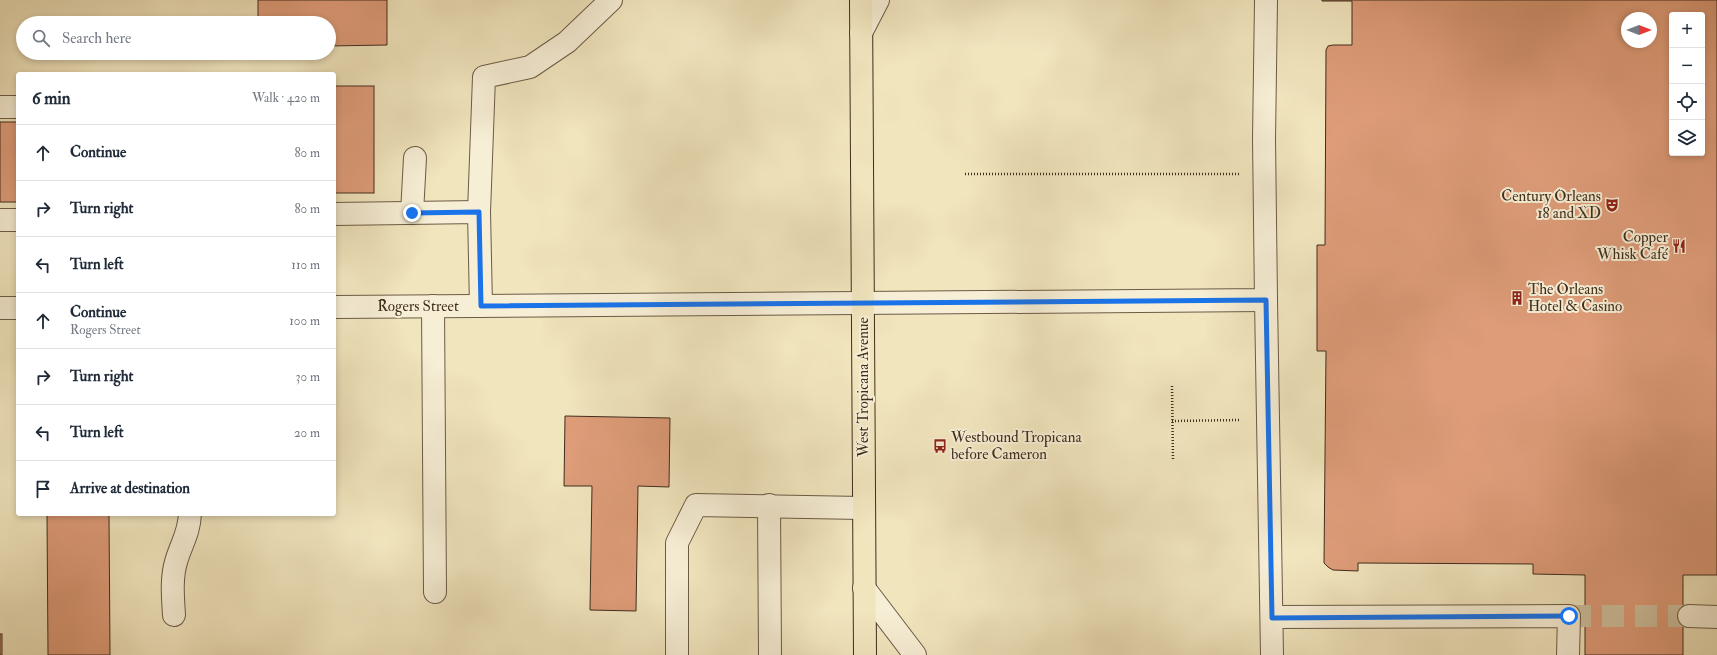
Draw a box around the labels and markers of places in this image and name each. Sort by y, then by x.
place label: Century Orleans 18 and XD [1501,187,1601,223]
theatre icon: Century Orleans 18 and XD [1604,197,1620,213]
place label: Copper Whisk Café [1596,228,1669,264]
restaurant icon: Copper Whisk Café [1671,238,1687,254]
place label: The Orleans Hotel & Casino [1528,280,1622,316]
building icon: The Orleans Hotel & Casino [1509,290,1525,306]
place label: Westbound Tropicana before Cameron [950,428,1082,464]
bus stop icon: Westbound Tropicana before Cameron [932,438,948,454]

